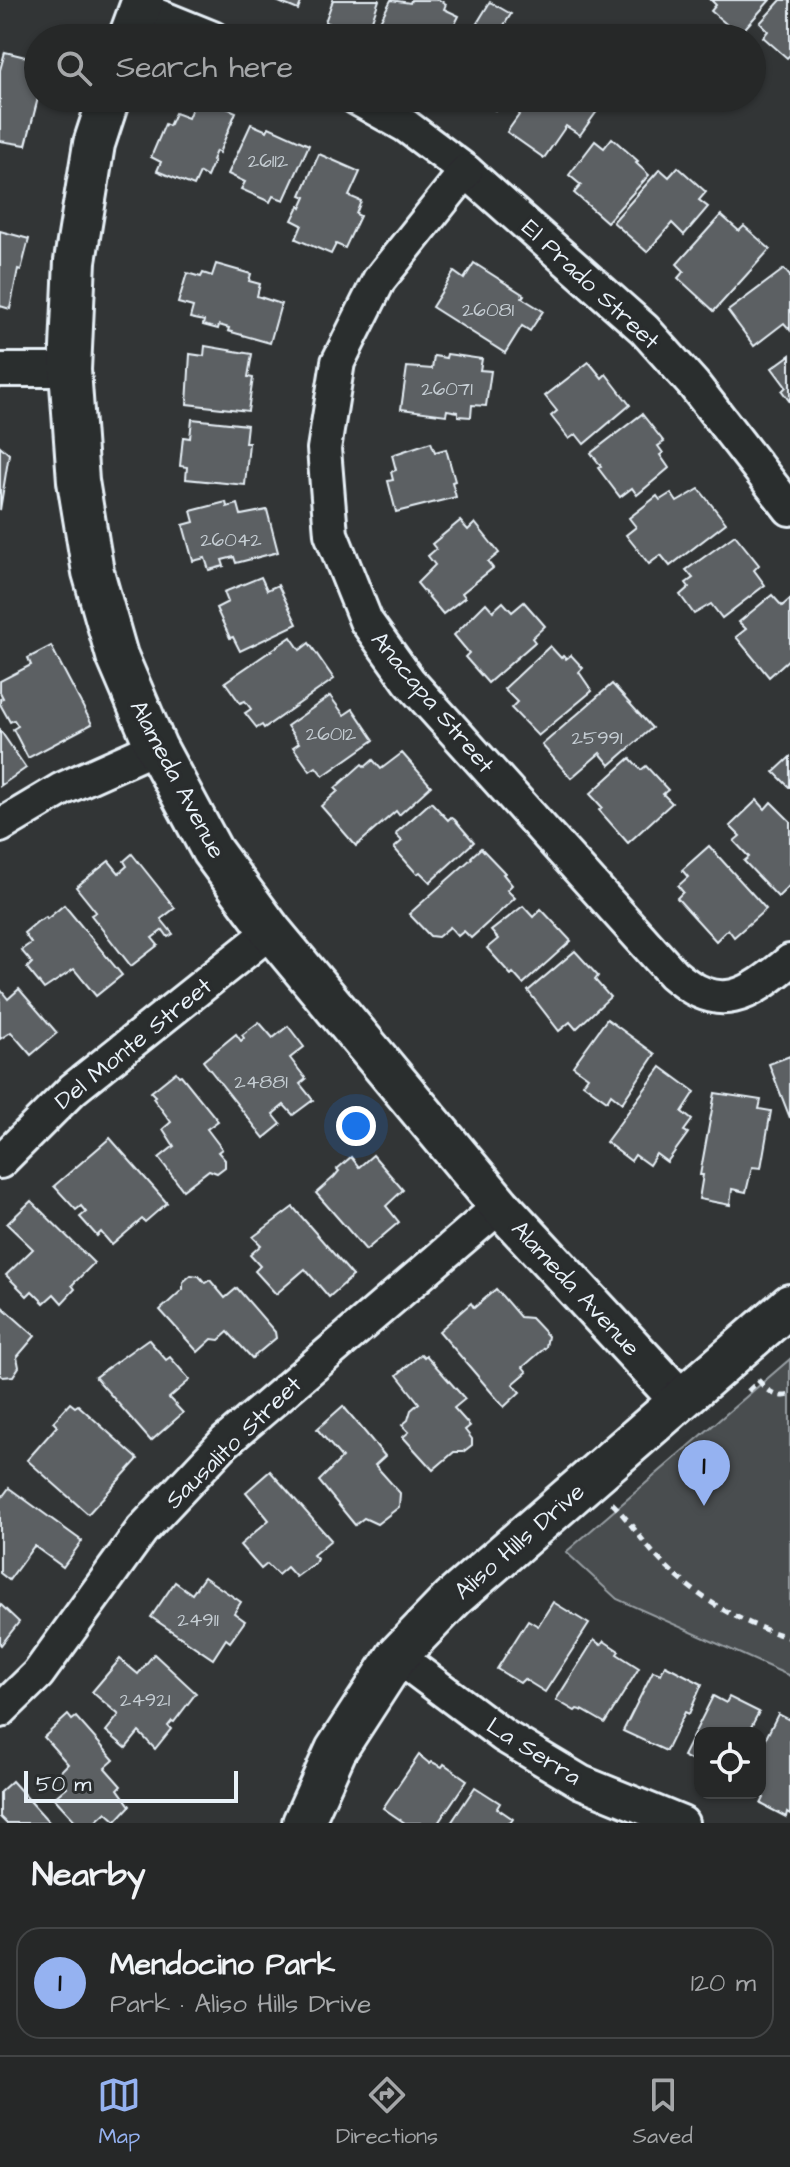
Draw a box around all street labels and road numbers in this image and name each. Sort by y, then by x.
street label: El Prado Street [514,212,667,358]
street label: Anacapa Street [363,624,502,781]
street label: Alameda Avenue [121,694,233,865]
street label: Del Monte Street [48,969,220,1118]
street label: Alameda Avenue [503,1213,647,1364]
street label: Sausalito Street [158,1368,310,1517]
street label: Aliso Hills Drive [447,1475,592,1608]
street label: La Serra [480,1709,587,1794]

